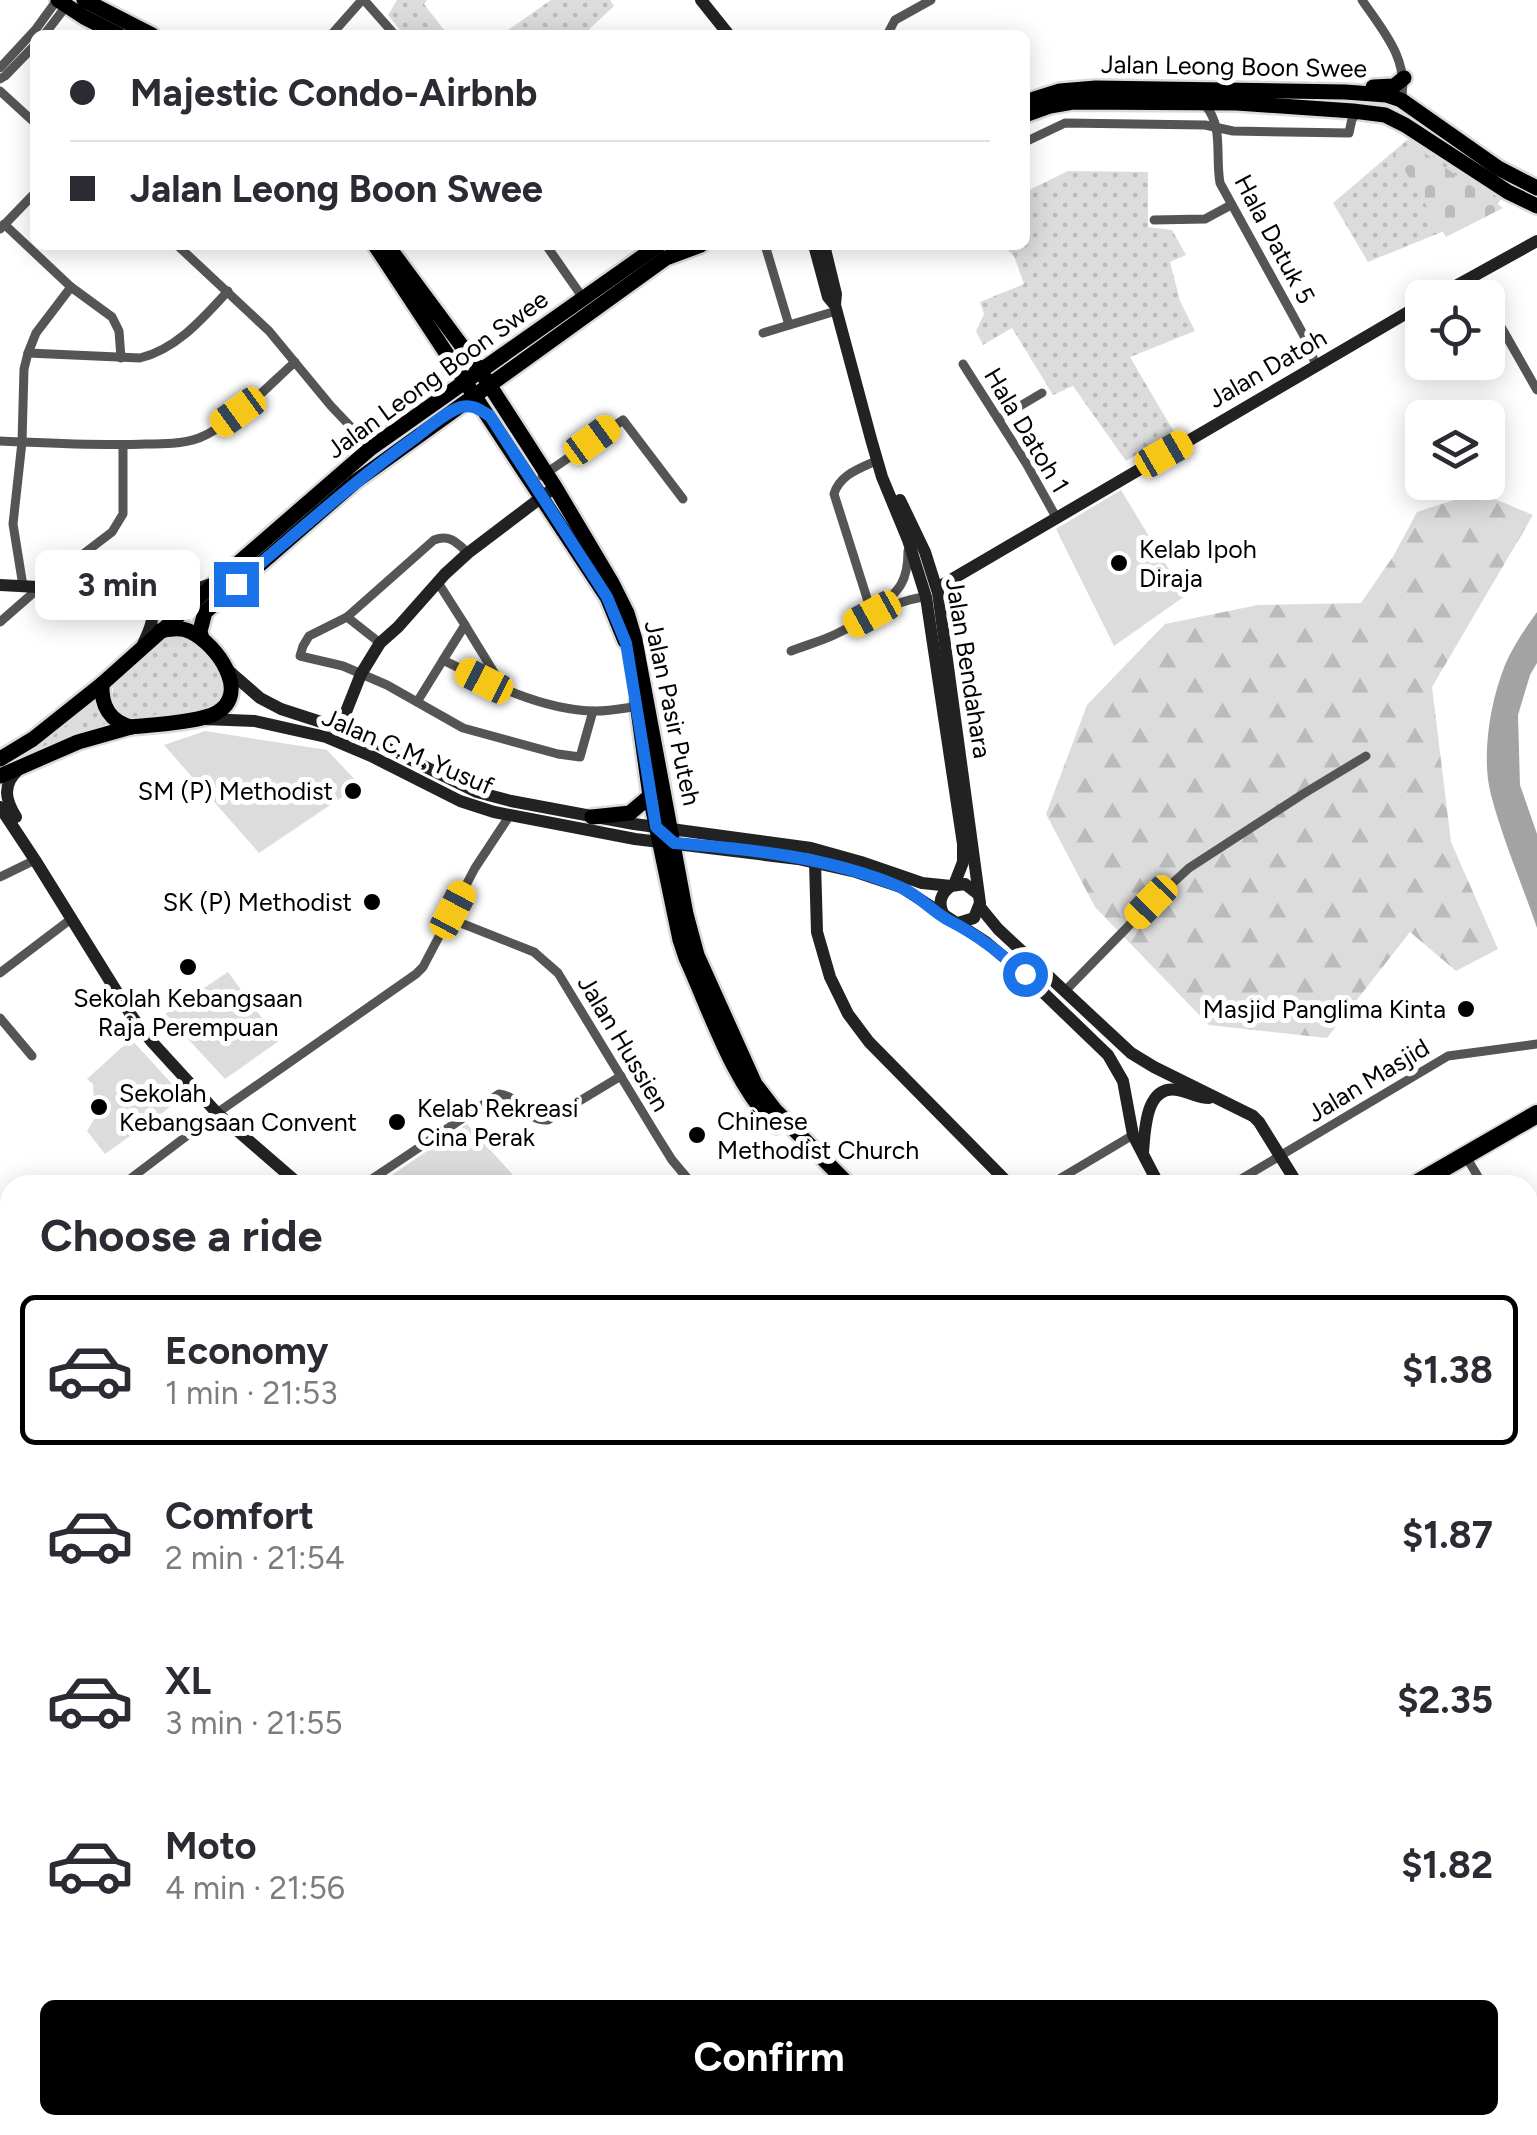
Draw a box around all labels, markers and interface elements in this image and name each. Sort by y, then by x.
street label: Jalan Leong Boon Swee [1101,49,1367,83]
text: Majestic Condo-Airbnb [130,70,537,116]
text: Jalan Leong Boon Swee [130,166,543,212]
street label: Hala Datuk 5 [1228,169,1322,309]
map controls [1405,280,1505,500]
button: locate [1405,280,1505,380]
street label: Jalan Leong Boon Swee [320,284,554,464]
street label: Jalan Datoh [1202,322,1332,414]
street label: Hala Datoh 1 [978,362,1076,498]
car [205,382,271,442]
button: layers [1405,400,1505,500]
car [559,410,625,470]
car [1131,426,1197,482]
place label: Kelab Ipoh Diraja [1139,534,1257,593]
callout: 3 min [36,549,201,619]
marker: Kelab Ipoh Diraja [1108,552,1130,574]
route end [214,562,259,607]
text: 3 min [78,566,157,604]
street label: Jalan Bendahara [940,576,998,760]
car [838,586,906,642]
street label: Jalan Pasir Puteh [639,618,707,808]
car [450,654,518,708]
street label: Jalan C.M. Yusuf [318,701,499,801]
place label: SM (P) Methodist [138,776,333,806]
marker: SM (P) Methodist [342,780,364,802]
car [1119,870,1183,934]
car [426,876,480,944]
place label: SK (P) Methodist [163,887,352,917]
marker: SK (P) Methodist [361,891,383,913]
route start [1003,952,1048,997]
marker: Sekolah Kebangsaan Raja Perempuan [177,956,199,978]
street label: Jalan Hussien [572,970,676,1116]
place label: Sekolah Kebangsaan Raja Perempuan [73,983,303,1042]
place label: Masjid Panglima Kinta [1203,994,1446,1024]
marker: Masjid Panglima Kinta [1455,998,1477,1020]
street label: Jalan Masjid [1302,1032,1434,1128]
place label: Sekolah Kebangsaan Convent [119,1078,357,1137]
place label: Kelab Rekreasi Cina Perak [417,1093,579,1152]
marker: Sekolah Kebangsaan Convent [88,1096,110,1118]
place label: Chinese Methodist Church [717,1106,919,1165]
marker: Kelab Rekreasi Cina Perak [386,1111,408,1133]
marker: Chinese Methodist Church [686,1124,708,1146]
text: Choose a ride [40,1208,322,1262]
icon: car [45,1325,135,1415]
text: Economy [165,1328,328,1374]
text: $1.38 [1402,1347,1493,1393]
text: 1 min · 21:53 [165,1374,338,1412]
icon: car [45,1490,135,1580]
text: Comfort [165,1493,314,1539]
text: $1.87 [1402,1512,1493,1558]
text: 2 min · 21:54 [165,1539,345,1577]
icon: car [45,1655,135,1745]
text: XL [165,1658,211,1704]
text: $2.35 [1397,1677,1493,1723]
text: 3 min · 21:55 [165,1704,343,1742]
icon: car [45,1820,135,1910]
text: Moto [165,1823,257,1869]
text: $1.82 [1401,1842,1493,1888]
text: 4 min · 21:56 [165,1869,345,1907]
button: Confirm [40,2000,1498,2115]

